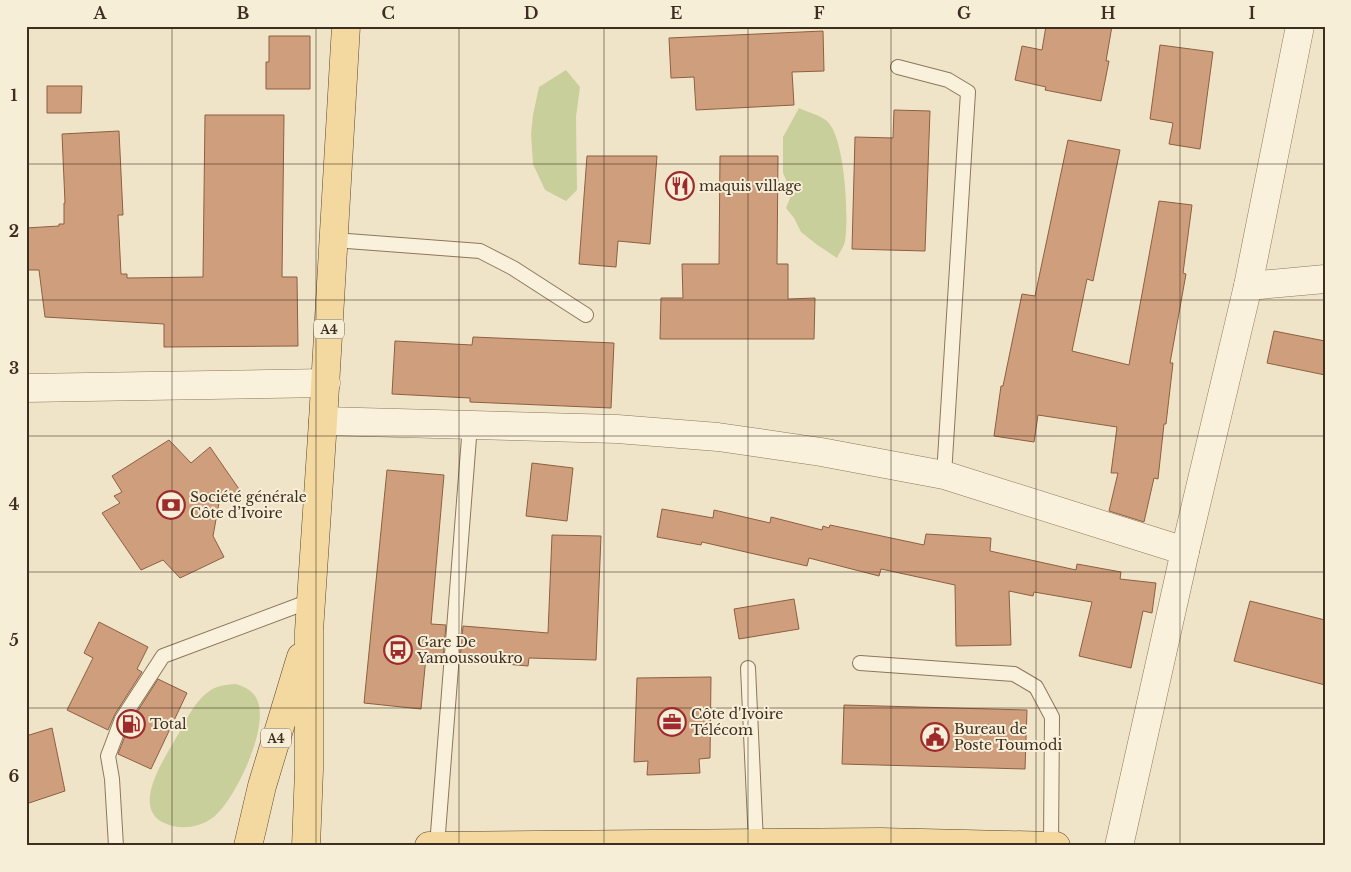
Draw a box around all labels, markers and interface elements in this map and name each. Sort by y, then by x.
text: A [93,3,108,23]
text: B [237,3,250,23]
text: C [381,3,395,23]
text: D [524,3,538,23]
text: E [670,3,682,23]
text: F [813,3,825,23]
text: G [957,3,971,23]
text: H [1100,3,1116,23]
text: I [1249,3,1256,23]
text: 1 [11,85,18,105]
restaurant icon: maquis village [665,171,695,201]
place label: maquis village [699,177,802,195]
text: 2 [9,221,19,241]
road number: A4 [314,320,344,338]
text: 3 [9,358,19,378]
place label: Société générale Côte d’Ivoire [190,488,307,522]
bank icon: Société générale Côte d’Ivoire [156,490,186,520]
text: 4 [9,494,19,514]
text: 5 [9,630,19,650]
place label: Gare De Yamoussoukro [416,633,523,667]
bus stop icon: Gare De Yamoussoukro [383,635,413,665]
place label: Côte d'Ivoire Télécom [691,705,783,739]
office icon: Côte d'Ivoire Télécom [657,707,687,737]
fuel station icon: Total [116,709,146,739]
place label: Total [150,715,187,733]
place label: Bureau de Poste Toumodi [954,720,1062,754]
public building icon: Bureau de Poste Toumodi [920,722,950,752]
road number: A4 [261,728,291,748]
text: 6 [9,766,20,786]

